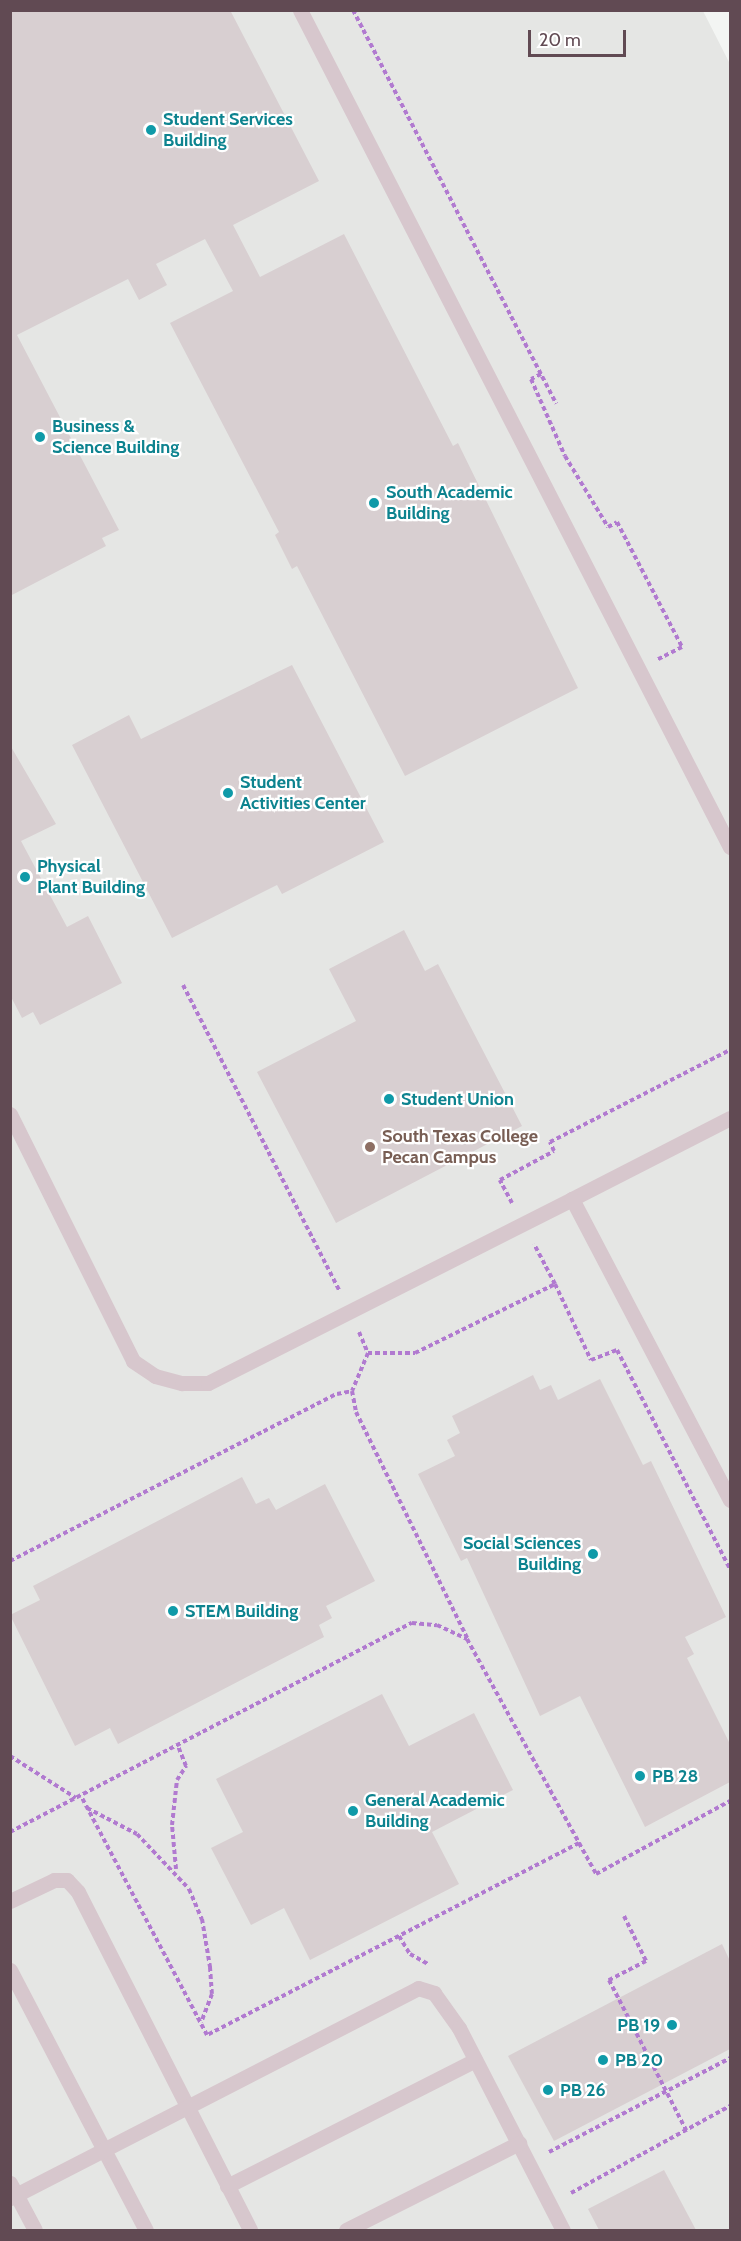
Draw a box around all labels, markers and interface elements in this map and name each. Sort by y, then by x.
scale bar [531,18,628,56]
text: 20 m [539,29,581,51]
place label: Student Services Building [163,109,293,152]
marker: Student Services Building [144,123,158,137]
place label: Business & Science Building [52,416,179,458]
marker: Business & Science Building [33,430,47,444]
place label: South Academic Building [386,482,513,524]
marker: South Academic Building [367,496,381,510]
place label: Student Activities Center [240,772,366,814]
marker: Student Activities Center [221,786,235,800]
place label: Physical Plant Building [37,856,145,898]
marker: Physical Plant Building [18,870,32,884]
place label: Student Union [401,1088,514,1110]
marker: Student Union [382,1092,396,1106]
place label: South Texas College Pecan Campus [382,1126,538,1168]
marker: South Texas College Pecan Campus [363,1140,377,1154]
place label: Social Sciences Building [463,1533,581,1576]
marker: Social Sciences Building [586,1547,600,1561]
place label: STEM Building [185,1600,298,1622]
marker: STEM Building [166,1604,180,1618]
place label: PB 28 [652,1765,698,1787]
marker: PB 28 [633,1769,647,1783]
place label: General Academic Building [365,1790,505,1832]
marker: General Academic Building [346,1804,360,1818]
place label: PB 19 [617,2014,660,2036]
marker: PB 19 [665,2018,679,2032]
place label: PB 20 [615,2049,663,2071]
marker: PB 20 [596,2053,610,2067]
place label: PB 26 [560,2079,606,2101]
marker: PB 26 [541,2083,555,2097]

